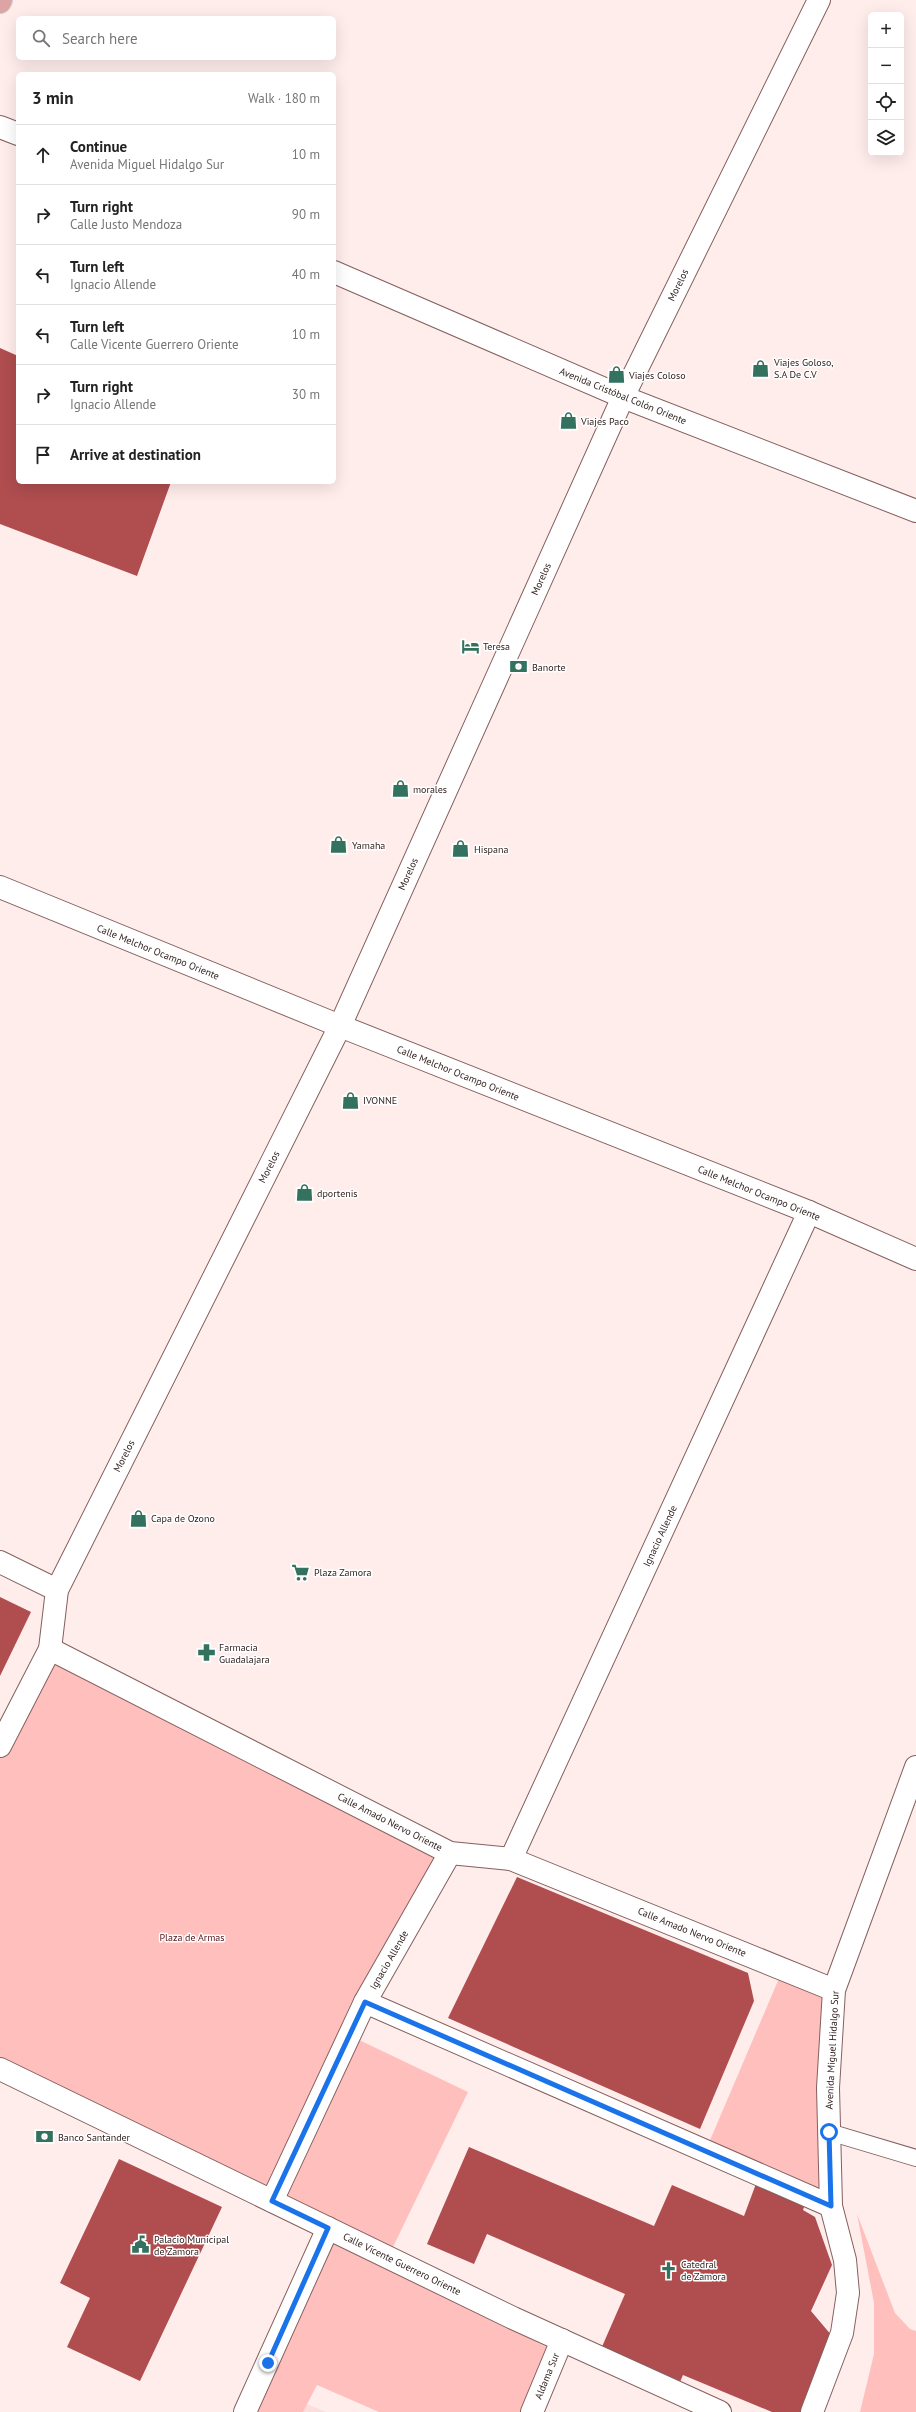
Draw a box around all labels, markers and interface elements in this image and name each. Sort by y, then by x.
map controls [868,12,904,156]
button: + [868,12,904,48]
search box [16,16,336,60]
icon: search [30,27,52,49]
text: Search here [62,29,138,48]
button: − [868,48,904,84]
button: locate [868,84,904,120]
text: 3 min [32,87,73,109]
text: Walk · 180 m [248,90,320,107]
button: layers [868,120,904,156]
text: Continue [70,137,127,156]
icon: ahead [32,144,54,166]
text: 10 m [292,146,320,163]
text: Avenida Miguel Hidalgo Sur [70,156,224,173]
text: Turn right [70,197,133,216]
icon: right [32,204,54,226]
text: 90 m [292,206,320,223]
text: Calle Justo Mendoza [70,216,182,233]
text: Turn left [70,257,124,276]
icon: left [32,264,54,286]
text: 40 m [292,266,320,283]
street label: Morelos [665,267,691,303]
text: Ignacio Allende [70,276,156,293]
text: Turn left [70,317,124,336]
icon: left [32,324,54,346]
text: 10 m [292,326,320,343]
text: Calle Vicente Guerrero Oriente [70,336,239,353]
place label: Viajes Goloso, S.A De C.V [773,356,833,381]
shop icon: Viajes Goloso, S.A De C.V [751,358,771,378]
street label: Avenida Cristóbal Colón Oriente [558,365,688,427]
shop icon: Viajes Coloso [606,365,626,385]
place label: Viajes Coloso [628,369,686,382]
text: Turn right [70,377,133,396]
icon: right [32,384,54,406]
text: 30 m [292,386,320,403]
text: Ignacio Allende [70,396,156,413]
shop icon: Viajes Paco [558,411,578,431]
place label: Viajes Paco [580,415,629,428]
icon: arrive [32,444,54,466]
text: Arrive at destination [70,445,201,464]
street label: Morelos [528,561,554,597]
hotel icon: Teresa [460,636,480,656]
place label: Teresa [483,640,510,653]
bank icon: Banorte [509,657,529,677]
place label: Banorte [532,661,566,674]
shop icon: morales [390,779,410,799]
place label: morales [413,783,447,796]
shop icon: Yamaha [329,835,349,855]
place label: Yamaha [352,839,385,852]
shop icon: Hispana [451,839,471,859]
place label: Hispana [474,843,508,856]
street label: Morelos [395,856,421,892]
street label: Calle Melchor Ocampo Oriente [95,921,221,983]
street label: Calle Melchor Ocampo Oriente [395,1042,521,1104]
shop icon: IVONNE [340,1090,360,1110]
place label: IVONNE [363,1094,397,1107]
street label: Morelos [255,1149,283,1185]
street label: Calle Melchor Ocampo Oriente [696,1162,822,1224]
shop icon: dportenis [294,1183,314,1203]
place label: dportenis [317,1187,358,1200]
street label: Morelos [110,1438,138,1474]
street label: Ignacio Allende [640,1503,680,1569]
shop icon: Capa de Ozono [128,1508,148,1528]
place label: Capa de Ozono [151,1512,215,1525]
supermarket icon: Plaza Zamora [291,1562,311,1582]
place label: Plaza Zamora [314,1566,371,1579]
place label: Farmacia Guadalajara [219,1641,270,1666]
pharmacy icon: Farmacia Guadalajara [196,1643,216,1663]
street label: Calle Amado Nervo Oriente [335,1790,445,1854]
street label: Calle Amado Nervo Oriente [636,1904,748,1960]
street label: Ignacio Allende [367,1928,411,1992]
park label: Plaza de Armas [160,1931,224,1944]
street label: Avenida Miguel Hidalgo Sur [822,1990,842,2110]
route start [820,2123,838,2141]
bank icon: Banco Santander [35,2127,55,2147]
place label: Banco Santander [58,2131,131,2144]
street label: Calle Vicente Guerrero Oriente [341,2230,463,2298]
place label: Palacio Municipal de Zamora [154,2233,229,2258]
public building icon: Palacio Municipal de Zamora [131,2235,151,2255]
place label: Catedral de Zamora [681,2258,726,2283]
church icon: Catedral de Zamora [658,2260,678,2280]
street label: Aldama Sur [532,2350,562,2401]
route end [259,2354,277,2372]

